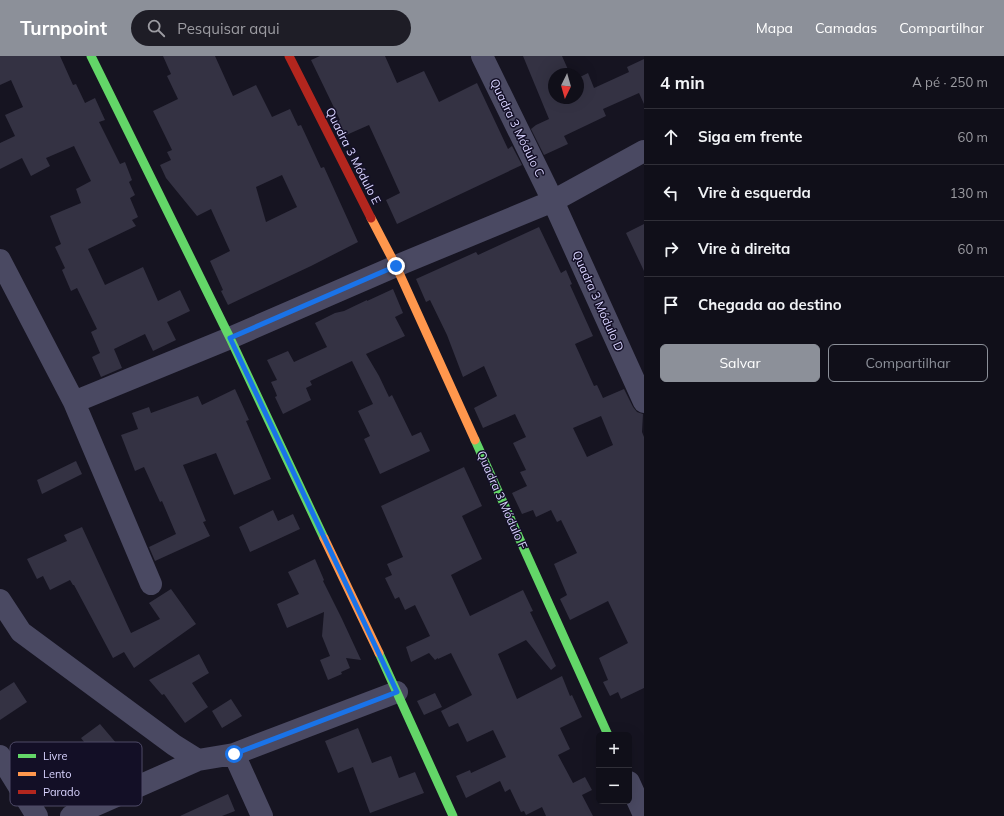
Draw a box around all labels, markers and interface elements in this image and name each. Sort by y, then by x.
search box [131,10,411,46]
text: Turnpoint [20,16,107,40]
icon: search [145,17,167,39]
text: Pesquisar aqui [177,19,280,38]
text: Mapa [756,19,793,37]
text: Camadas [815,19,877,37]
text: Compartilhar [899,19,984,37]
north arrow [548,68,584,104]
text: 4 min [660,72,705,93]
text: A pé · 250 m [912,74,988,90]
street label: Quadra 3 Módulo C [487,76,548,180]
street label: Quadra 3 Módulo E [323,105,384,207]
icon: ahead [660,126,682,148]
text: Siga em frente [698,127,803,146]
text: 60 m [958,129,988,145]
icon: left [660,182,682,204]
text: Vire à esquerda [698,183,811,202]
text: 130 m [950,185,988,201]
icon: right [660,238,682,260]
text: Vire à direita [698,239,790,258]
text: 60 m [958,241,988,257]
street label: Quadra 3 Módulo D [570,248,627,353]
route end [387,257,405,275]
icon: arrive [660,294,682,316]
text: Chegada ao destino [698,295,842,314]
button: Salvar [660,344,820,382]
button: Compartilhar [828,344,988,382]
street label: Quadra 3 Módulo F [474,448,531,552]
map controls [596,732,632,804]
button: + [596,732,632,768]
legend [10,742,142,806]
route start [225,745,243,763]
text: Livre [43,749,67,763]
text: Lento [43,767,71,781]
button: − [596,768,632,804]
text: Parado [43,785,80,799]

